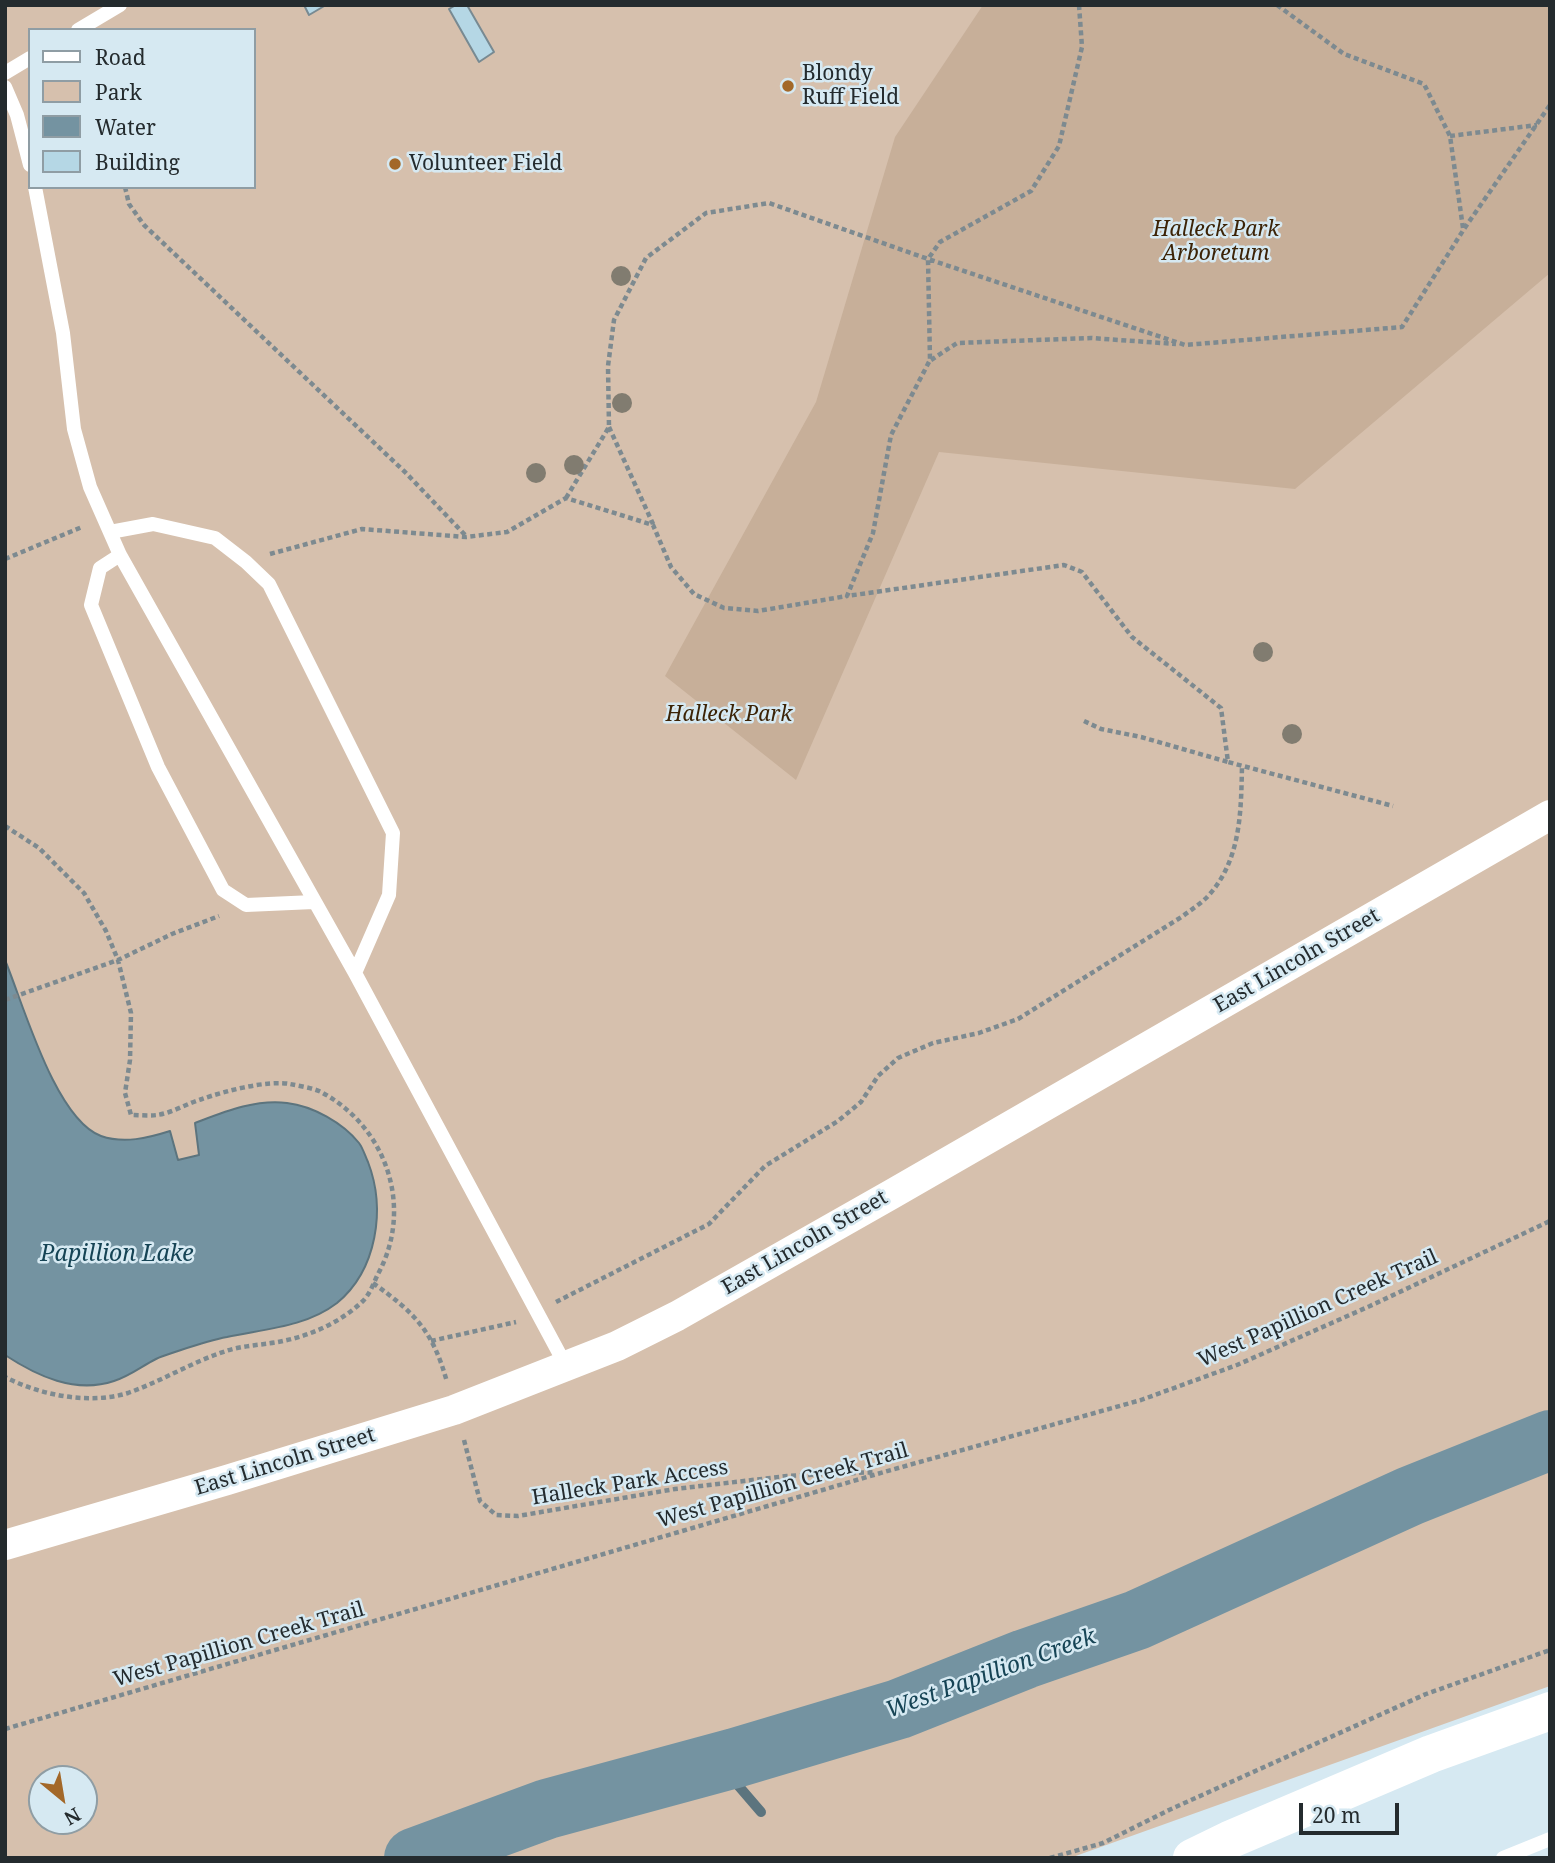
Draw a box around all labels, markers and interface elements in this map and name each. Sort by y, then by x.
legend [28,28,256,189]
text: Road [95,43,146,71]
place label: Blondy Ruff Field [802,61,899,111]
text: Park [95,78,142,106]
marker: Blondy Ruff Field [780,78,796,94]
text: Water [95,113,156,141]
text: Building [95,148,180,176]
place label: Volunteer Field [409,151,562,177]
marker: Volunteer Field [387,156,403,172]
park label: Halleck Park Arboretum [1153,217,1279,267]
park label: Halleck Park [666,702,792,728]
street label: East Lincoln Street [1210,903,1384,1019]
street label: East Lincoln Street [718,1185,892,1301]
water label: Papillion Lake [40,1240,194,1268]
street label: West Papillion Creek Trail [1194,1245,1442,1373]
street label: East Lincoln Street [192,1423,378,1501]
street label: West Papillion Creek Trail [655,1438,911,1534]
street label: Halleck Park Access [530,1455,730,1511]
street label: West Papillion Creek Trail [111,1597,367,1693]
water label: West Papillion Creek [882,1623,1100,1725]
north arrow [28,1765,98,1835]
scale bar [1303,1790,1403,1834]
text: N [60,1801,85,1831]
text: 20 m [1312,1801,1361,1829]

